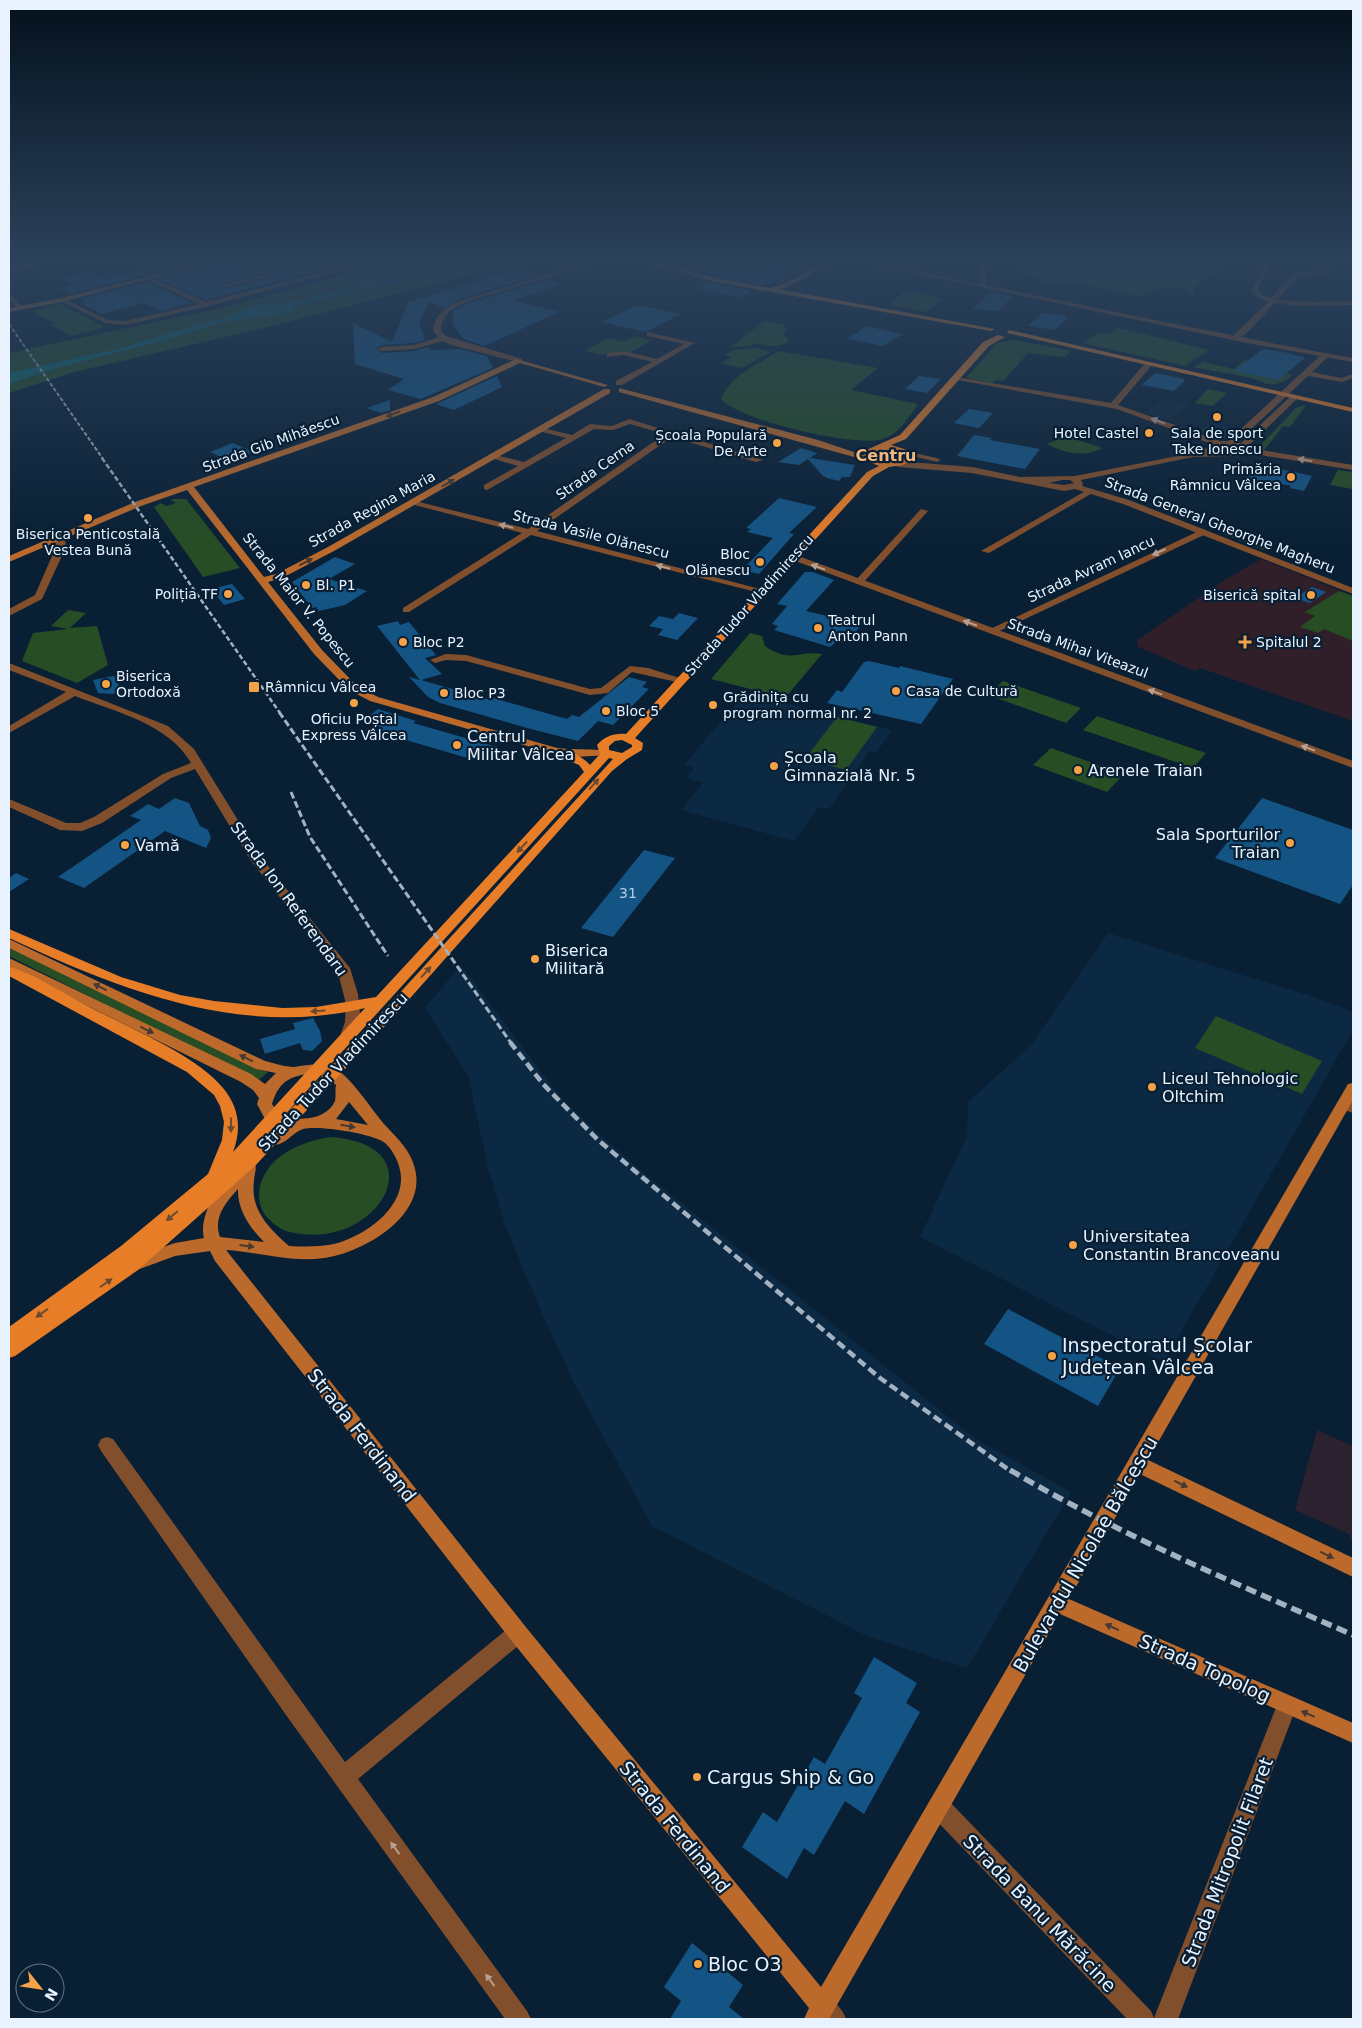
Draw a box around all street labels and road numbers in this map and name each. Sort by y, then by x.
street label: Strada Gib Mihăescu [200,411,342,475]
street label: Strada Cerna [553,437,637,503]
street label: Strada Regina Maria [306,468,438,550]
street label: Strada General Gheorghe Magheru [1103,474,1337,576]
street label: Strada Vasile Olănescu [511,507,671,561]
street label: Strada Maior V. Popescu [240,529,358,671]
street label: Strada Tudor Vladimirescu [682,531,816,679]
street label: Strada Avram Iancu [1025,533,1157,605]
street label: Strada Mihai Viteazul [1006,615,1150,681]
street label: Strada Ion Referendaru [227,818,351,980]
street label: Strada Tudor Vladimirescu [254,989,412,1155]
street label: Strada Ferdinand [303,1364,421,1506]
street label: Bulevardul Nicolae Bălcescu [1008,1432,1162,1676]
street label: Strada Topolog [1136,1629,1274,1707]
street label: Strada Mitropolit Filaret [1177,1754,1277,1970]
street label: Strada Ferdinand [615,1757,735,1897]
street label: Strada Banu Mărăcine [959,1830,1121,1996]

